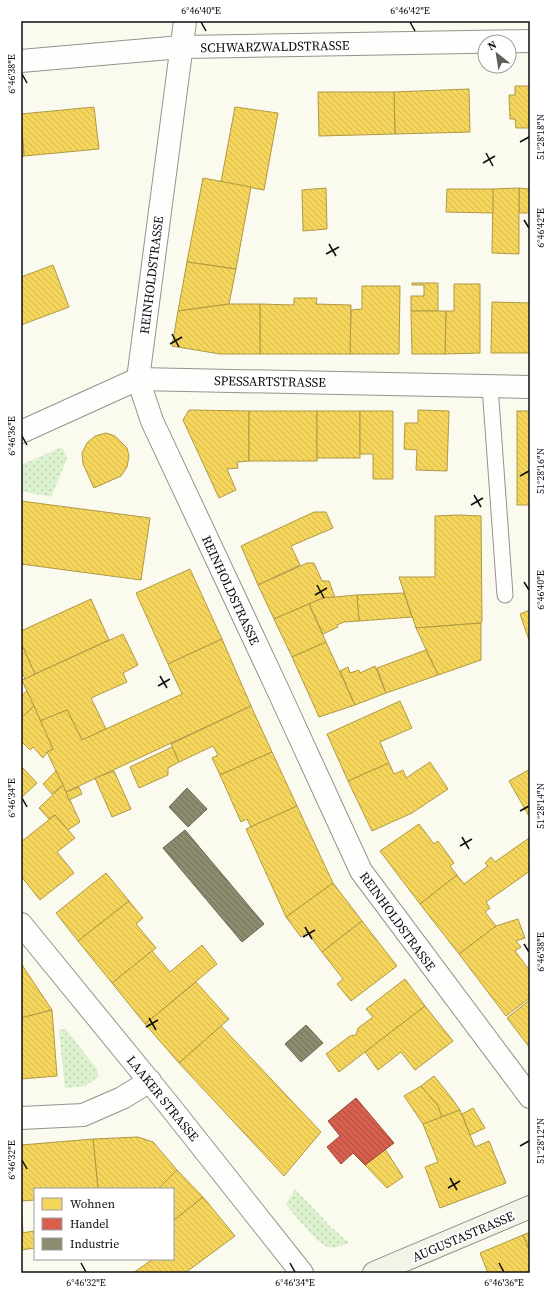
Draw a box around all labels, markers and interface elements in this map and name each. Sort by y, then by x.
text: 6°46'40"E [181,4,221,17]
text: 6°46'42"E [390,4,430,17]
north arrow [477,34,517,74]
street label: SCHWARZWALDSTRASSE [200,37,350,56]
text: N [485,37,499,54]
text: 6°46'38"E [5,54,18,94]
text: 51°28'18"N [534,114,547,160]
text: 6°46'42"E [534,208,547,248]
street label: REINHOLDSTRASSE [136,215,167,335]
street label: SPESSARTSTRASSE [214,372,326,391]
text: 6°46'36"E [5,416,18,456]
text: 51°28'16"N [534,448,547,494]
street label: REINHOLDSTRASSE [198,533,263,648]
text: 6°46'40"E [534,570,547,610]
text: 6°46'34"E [5,778,18,818]
text: 51°28'14"N [534,783,547,829]
street label: REINHOLDSTRASSE [356,868,439,974]
text: 6°46'38"E [534,932,547,972]
street label: LAAKER STRASSE [123,1052,203,1145]
text: 51°28'12"N [534,1118,547,1164]
text: 6°46'32"E [5,1140,18,1180]
legend [34,1188,174,1260]
text: Wohnen [70,1196,115,1212]
street label: AUGUSTASTRASSE [410,1207,517,1266]
text: Handel [70,1216,109,1232]
text: Industrie [70,1236,119,1252]
text: 6°46'32"E [66,1276,106,1289]
text: 6°46'34"E [275,1276,315,1289]
text: 6°46'36"E [484,1276,524,1289]

